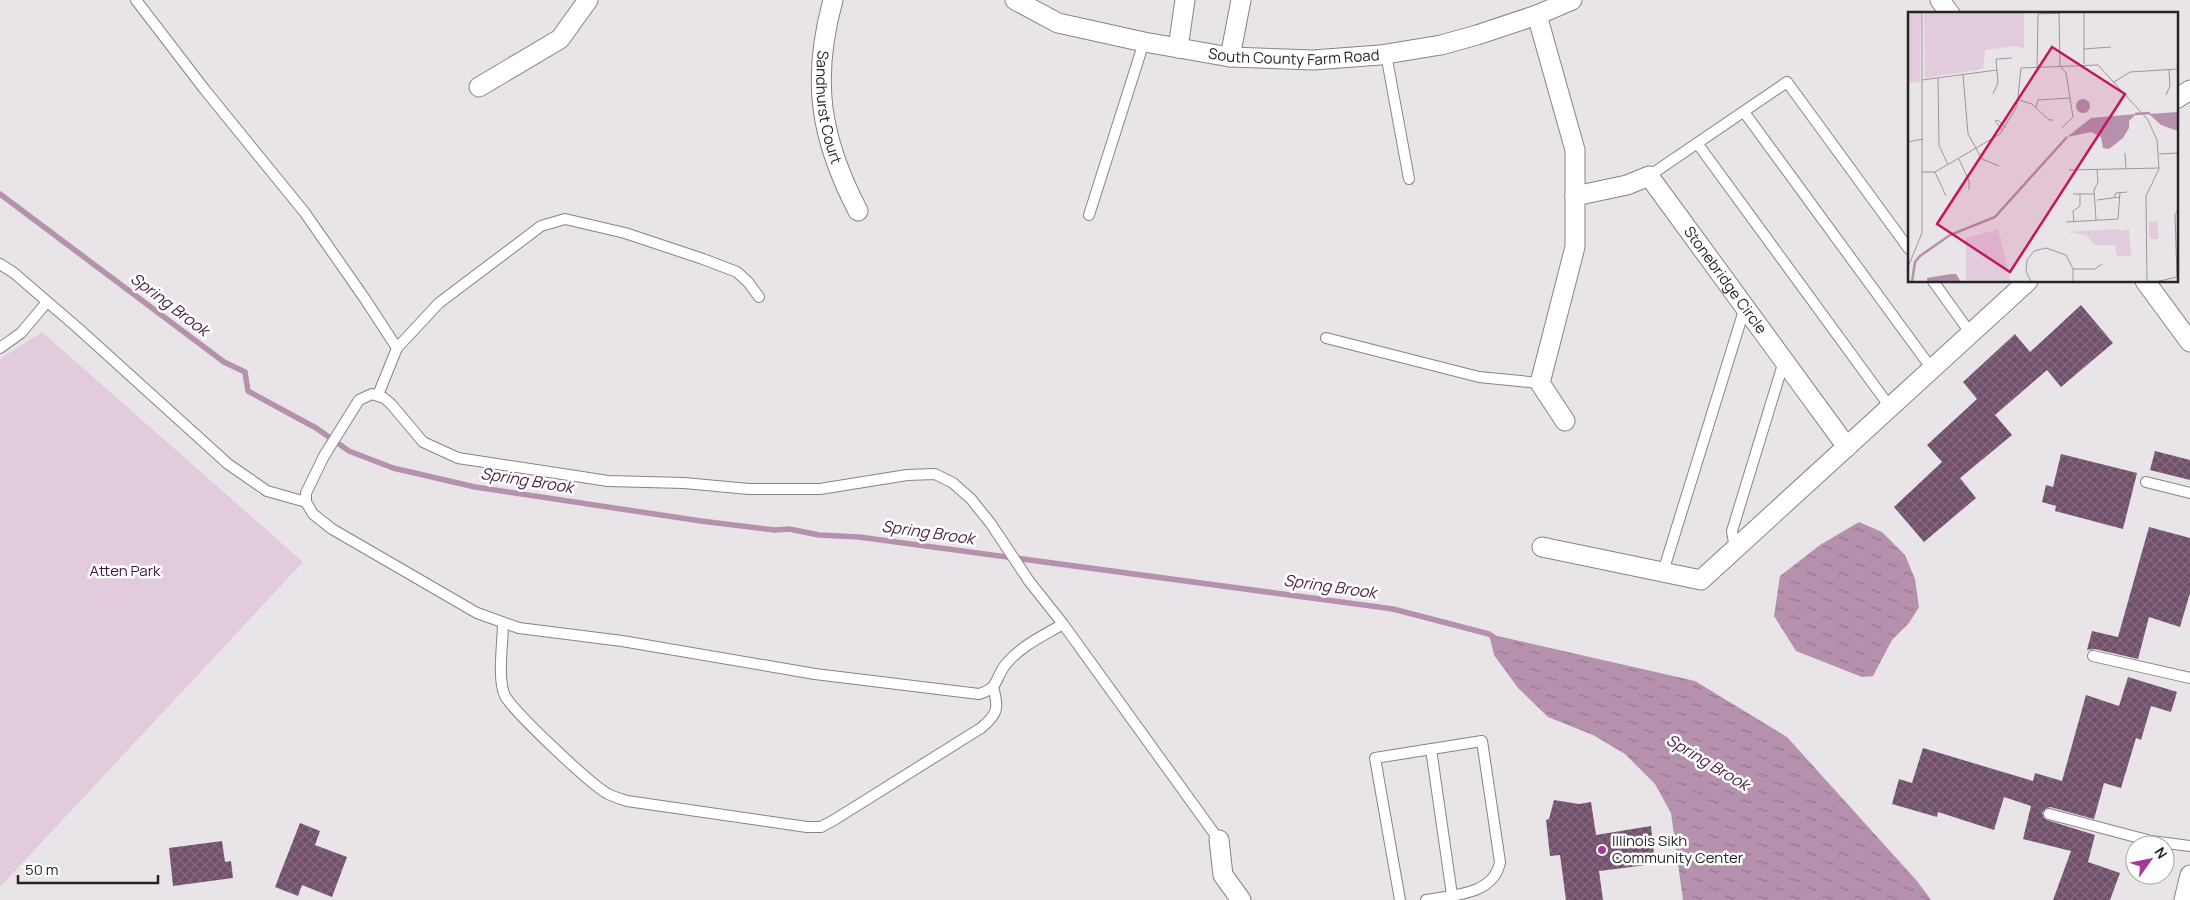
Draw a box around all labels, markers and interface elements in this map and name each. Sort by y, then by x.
inset map [1908,12,2178,282]
street label: South County Farm Road [1207,42,1380,70]
street label: Sandhurst Court [811,49,847,167]
street label: Stonebridge Circle [1679,222,1772,338]
water label: Spring Brook [126,267,216,342]
water label: Spring Brook [479,462,577,498]
water label: Spring Brook [880,515,978,550]
park label: Atten Park [90,560,161,581]
water label: Spring Brook [1282,569,1380,604]
water label: Spring Brook [1662,729,1755,797]
place label: Illinois Sikh Community Center [1612,830,1744,868]
north arrow [2125,835,2175,885]
text: N [2151,843,2172,862]
marker: Illinois Sikh Community Center [1596,844,1608,856]
scale bar [18,852,158,884]
text: 50 m [25,859,59,880]

